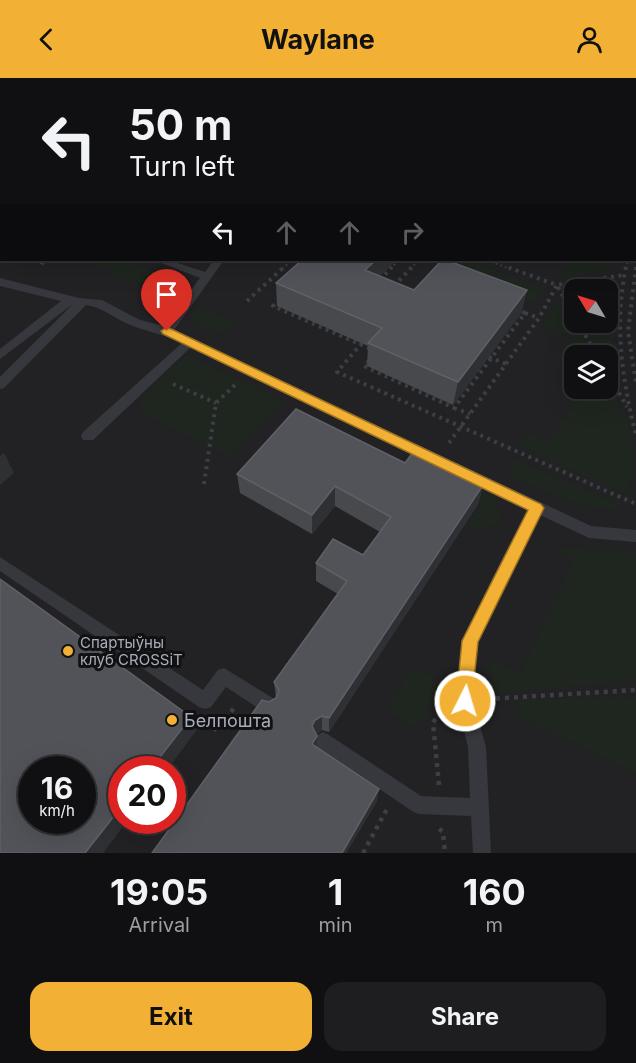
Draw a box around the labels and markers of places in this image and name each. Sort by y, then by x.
pin [141,269,192,331]
place label: Спартыўны клуб CROSSiT [80,633,183,669]
marker: Спартыўны клуб CROSSiT [61,644,75,658]
place label: Белпошта [184,710,271,731]
marker: Белпошта [165,713,179,727]

